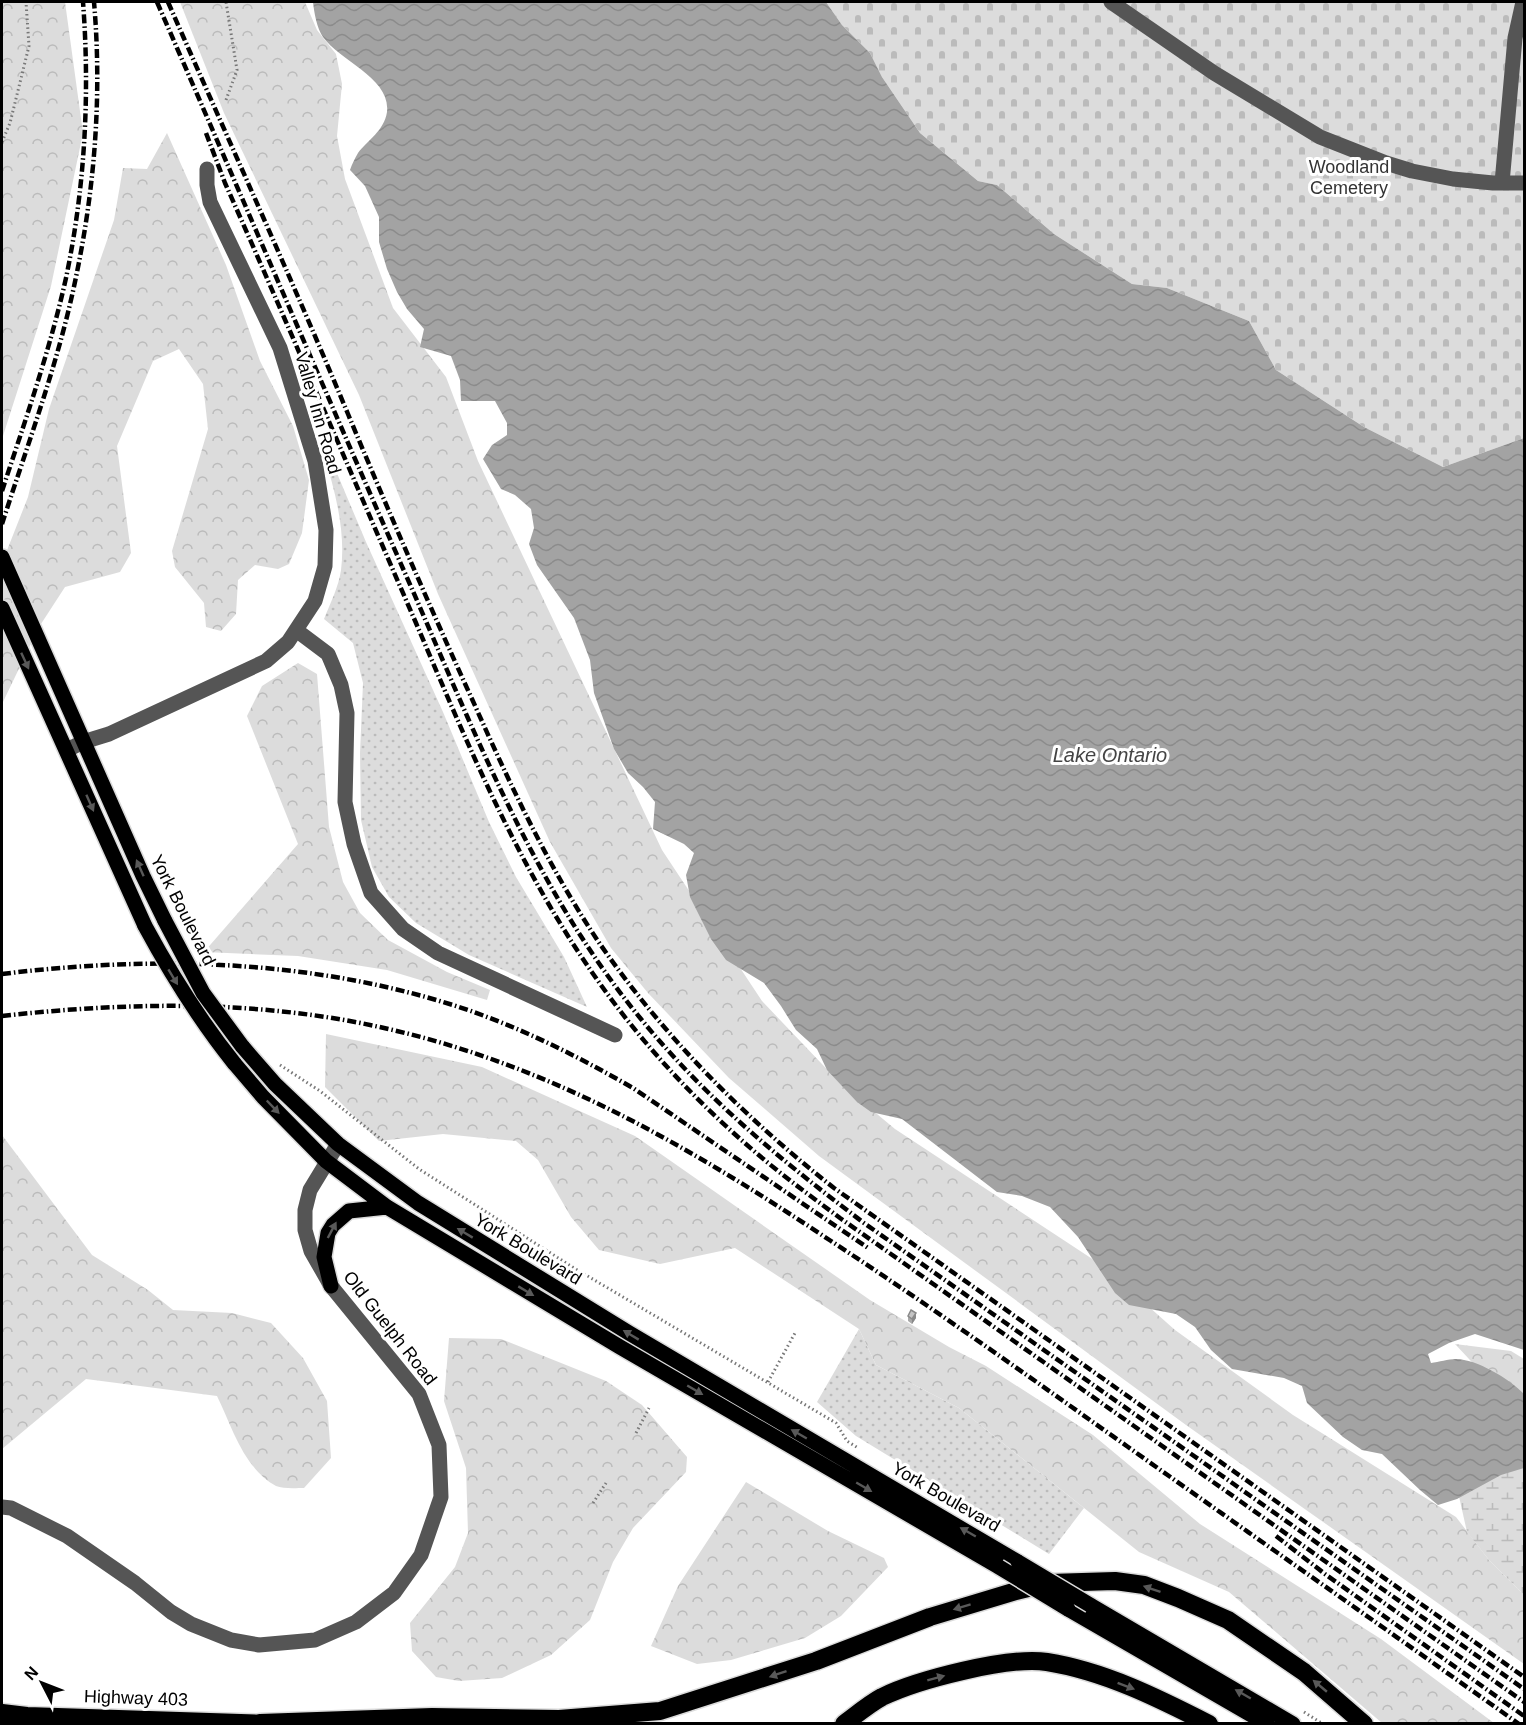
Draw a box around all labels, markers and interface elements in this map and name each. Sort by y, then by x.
park label: Woodland Cemetery [1309,157,1389,198]
street label: Valley Inn Road [291,350,345,476]
one-way arrow [21,653,30,670]
water label: Lake Ontario [1053,744,1167,766]
one-way arrow [86,795,95,812]
street label: York Boulevard [147,851,219,969]
one-way arrow [135,860,144,877]
one-way arrow [168,969,179,985]
one-way arrow [266,1099,280,1114]
street label: York Boulevard [471,1209,585,1289]
one-way arrow [327,1221,337,1238]
one-way arrow [457,1228,473,1239]
street label: Old Guelph Road [339,1267,441,1389]
one-way arrow [518,1286,535,1296]
one-way arrow [622,1330,639,1340]
one-way arrow [687,1384,703,1395]
one-way arrow [791,1428,807,1439]
street label: York Boulevard [888,1458,1004,1536]
one-way arrow [855,1482,872,1492]
one-way arrow [960,1527,976,1538]
one-way arrow [1143,1583,1161,1593]
one-way arrow [953,1603,971,1612]
north arrow [12,1653,72,1713]
text: N [21,1663,41,1683]
one-way arrow [769,1669,787,1679]
one-way arrow [927,1673,945,1683]
one-way arrow [1312,1679,1328,1692]
one-way arrow [1117,1681,1135,1691]
street label: Highway 403 [84,1686,188,1710]
one-way arrow [1234,1689,1251,1699]

